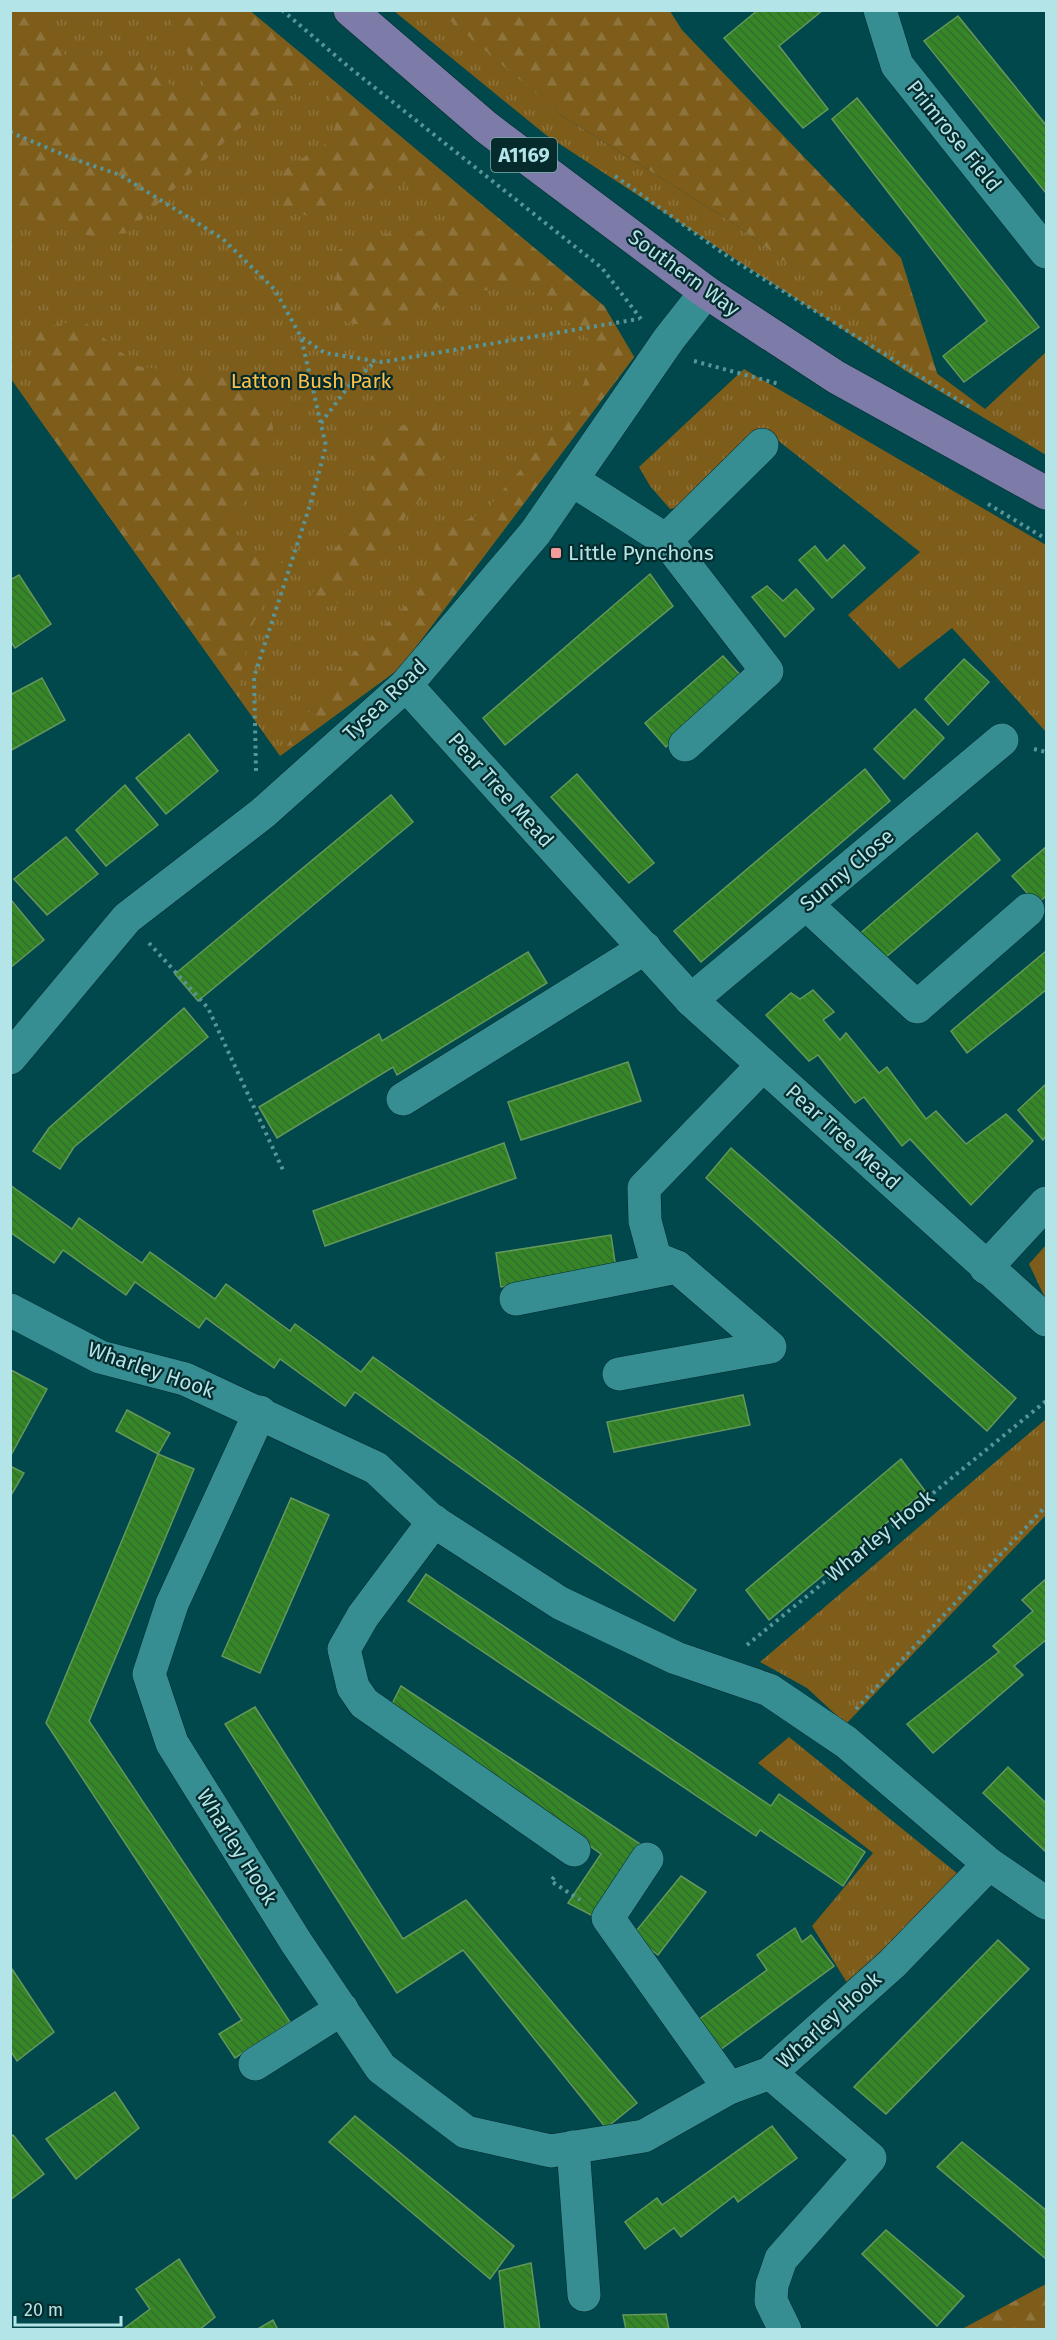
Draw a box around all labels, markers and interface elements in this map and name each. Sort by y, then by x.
street label: Primrose Field [901,75,1007,197]
road number: A1169 [491,138,557,172]
street label: Southern Way [623,224,745,323]
park label: Latton Bush Park [231,368,392,394]
place label: Little Pynchons [568,540,714,566]
marker: Little Pynchons [549,546,563,560]
street label: Tysea Road [338,654,432,746]
street label: Pear Tree Mead [443,727,559,853]
street label: Sunny Close [795,823,899,917]
street label: Pear Tree Mead [780,1079,906,1195]
street label: Wharley Hook [84,1336,218,1404]
street label: Wharley Hook [821,1484,940,1588]
street label: Wharley Hook [191,1784,283,1910]
street label: Wharley Hook [771,1966,887,2074]
scale bar [15,2289,122,2327]
text: 20 m [24,2299,63,2321]

